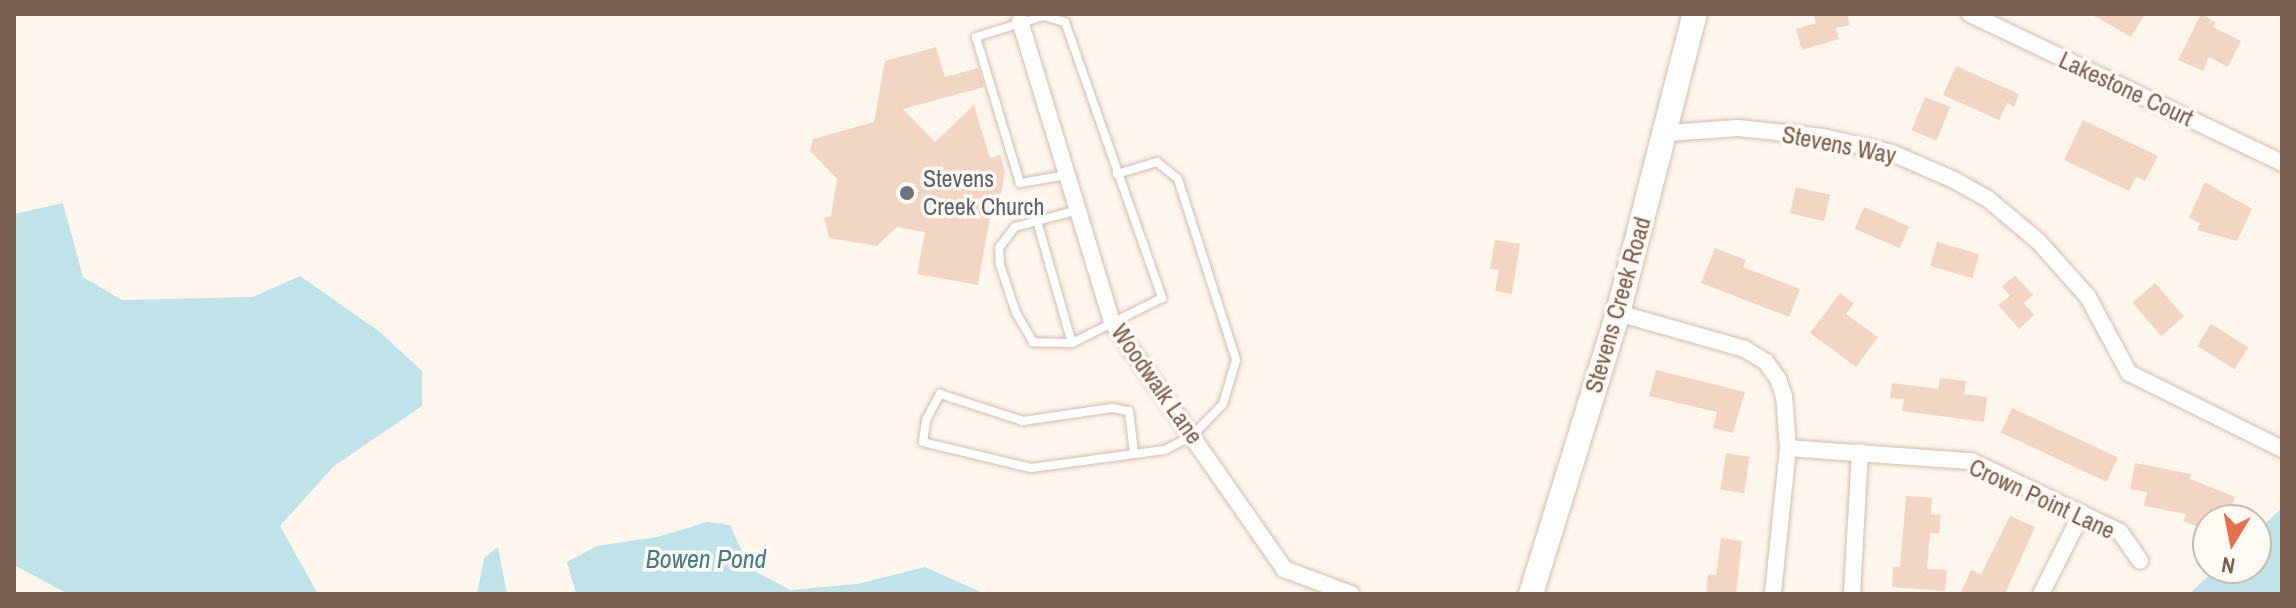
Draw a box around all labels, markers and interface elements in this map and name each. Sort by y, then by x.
street label: Lakestone Court [2054,45,2198,133]
street label: Stevens Way [1780,120,1898,170]
place label: Stevens Creek Church [923,165,1044,221]
marker: Stevens Creek Church [898,184,916,202]
street label: Stevens Creek Road [1579,214,1657,396]
street label: Woodwalk Lane [1105,319,1209,449]
street label: Crown Point Lane [1965,453,2119,545]
north arrow [2192,504,2272,584]
water label: Bowen Pond [646,543,766,575]
text: N [2219,550,2237,582]

